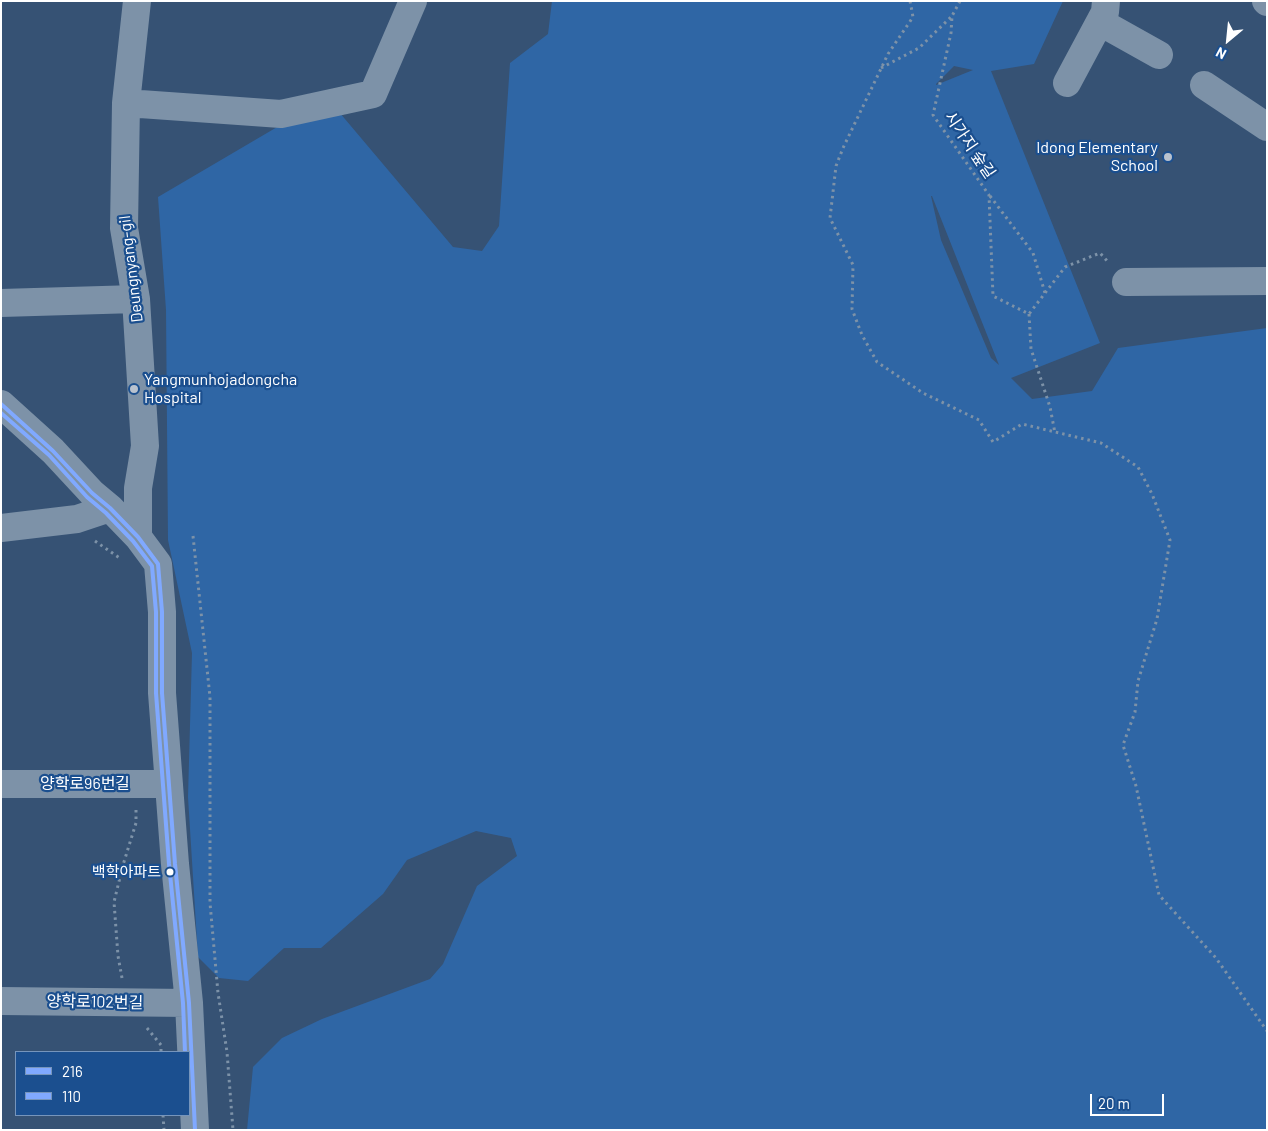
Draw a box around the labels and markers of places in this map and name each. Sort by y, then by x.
place label: Idong Elementary School [1036,138,1158,176]
marker: Idong Elementary School [1162,151,1174,163]
place label: Yangmunhojadongcha Hospital [144,370,297,408]
marker: Yangmunhojadongcha Hospital [128,383,140,395]
place label: 백학아파트 [92,863,161,881]
marker: 백학아파트 [165,867,175,877]

